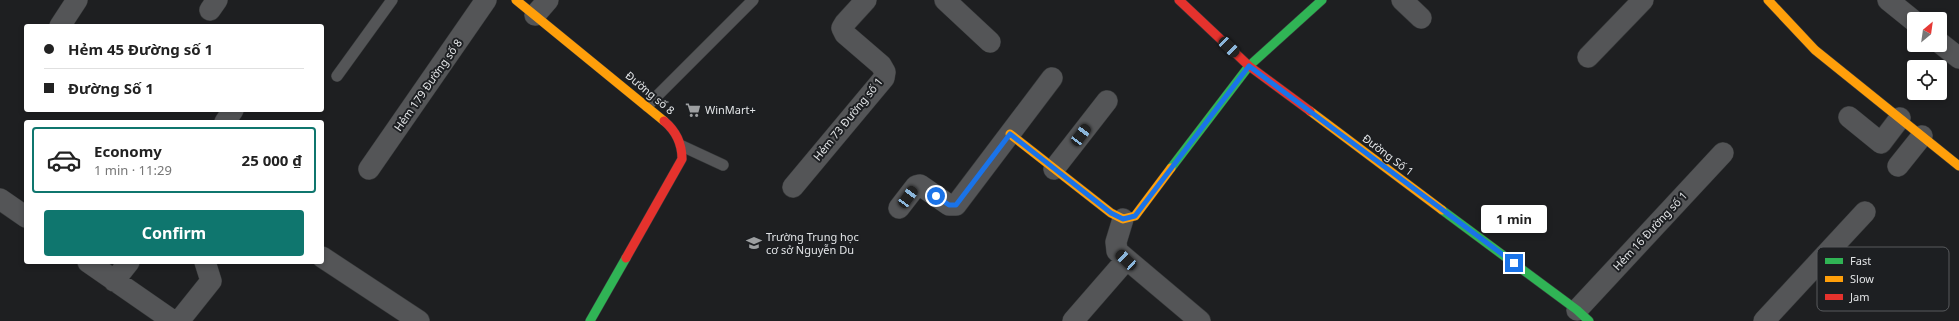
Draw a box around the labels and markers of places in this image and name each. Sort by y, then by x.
supermarket icon: WinMart+ [684,101,702,119]
place label: WinMart+ [705,102,756,117]
place label: Trường Trung học cơ sở Nguyễn Du [766,229,859,257]
school or university icon: Trường Trung học cơ sở Nguyễn Du [745,234,763,252]

